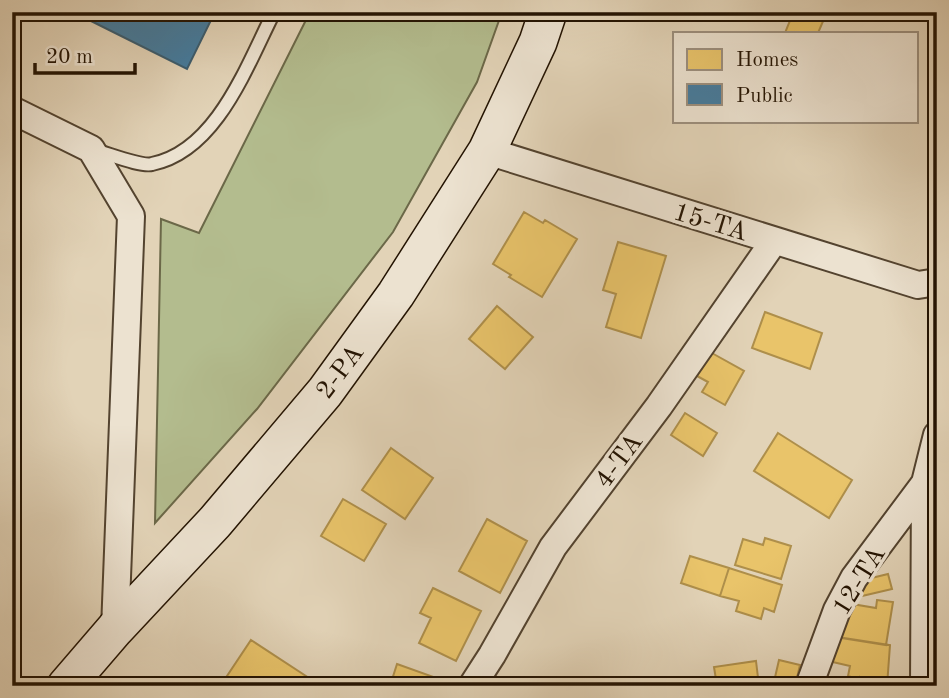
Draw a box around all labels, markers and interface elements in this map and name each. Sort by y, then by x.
scale bar [35,32,135,76]
legend [673,32,918,122]
text: 20 m [46,47,93,68]
text: Homes [736,50,798,71]
text: Public [736,86,793,107]
street label: 15-ТА [670,199,751,247]
street label: 2-РА [312,340,369,404]
street label: 4-ТА [591,429,648,493]
street label: 12-ТА [828,542,891,620]

